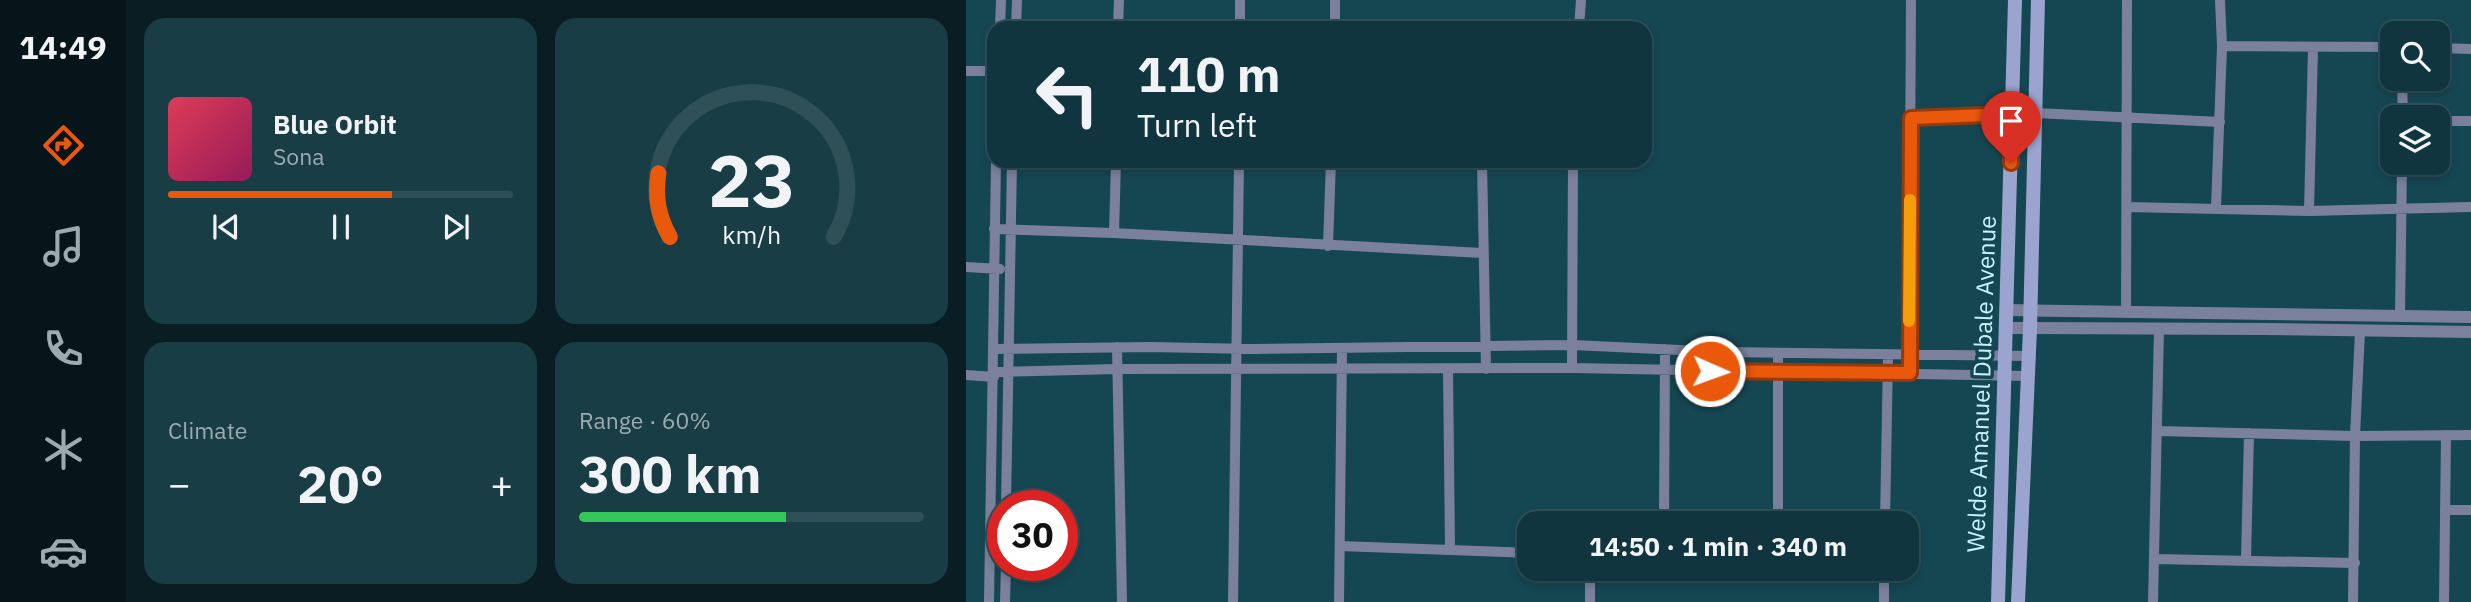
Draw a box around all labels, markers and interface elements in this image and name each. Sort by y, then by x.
map controls [2380,21,2450,175]
button: search [2380,21,2450,91]
text: 14:49 [19,26,107,68]
text: 110 m [1137,42,1281,105]
icon: left [1022,49,1113,140]
pin [1981,91,2041,163]
icon: arrive [1992,102,2030,140]
text: Turn left [1137,104,1257,146]
button: layers [2380,105,2450,175]
text: Blue Orbit [273,107,397,141]
icon: directions [39,121,88,170]
text: 23 [708,133,795,228]
text: Sona [273,141,325,171]
icon: previous [207,208,245,246]
icon: pause [322,208,360,246]
icon: next [437,208,475,246]
street label: Welde Amanuel Dubale Avenue [1959,215,2003,553]
text: km/h [722,218,781,251]
icon: music [39,222,88,271]
icon: phone [39,324,88,373]
position arrow [1673,334,1747,408]
text: Range · 60% [579,405,711,435]
text: Climate [168,415,247,445]
icon: climate [39,425,88,474]
text: 300 km [579,440,761,507]
text: 20° [297,450,384,517]
text: − [168,459,191,508]
text: + [490,459,513,508]
speed limit sign: 30 [987,490,1078,581]
icon: car [39,527,88,576]
text: 14:50 · 1 min · 340 m [1589,529,1847,563]

